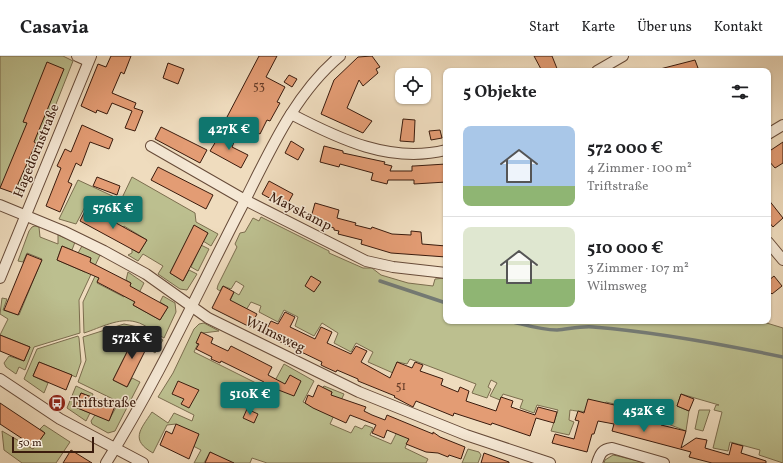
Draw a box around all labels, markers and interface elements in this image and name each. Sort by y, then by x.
text: Casavia [20,15,89,41]
text: Start [529,18,559,37]
text: Karte [581,18,615,37]
text: Über uns [637,18,692,37]
text: Kontakt [714,18,763,37]
map controls [395,68,431,104]
button: locate [395,68,431,104]
house number: 53 [253,79,265,95]
text: 5 Objekte [463,81,537,104]
icon: filters [729,81,751,103]
street label: Hagedornstraße [10,101,65,201]
pin: 427K € [196,117,262,151]
text: 427K € [208,121,250,139]
text: 572 000 € [587,137,663,160]
icon: home [495,142,543,190]
text: 4 Zimmer · 100 m² [587,160,692,178]
text: Triftstraße [587,178,648,196]
street label: Mayskamp [265,188,335,236]
pin: 576K € [80,196,146,230]
text: 576K € [92,200,134,218]
text: 510 000 € [587,237,664,260]
icon: home [495,243,543,291]
text: 3 Zimmer · 107 m² [587,260,689,278]
text: Wilmsweg [587,278,647,296]
street label: Wilmsweg [242,312,308,358]
pin: 572K € [99,326,165,360]
text: 572K € [112,330,152,348]
house number: 51 [396,379,406,395]
pin: 510K € [217,382,283,416]
text: 510K € [229,386,271,404]
bus stop icon: Triftstraße [47,393,67,413]
place label: Triftstraße [70,394,136,413]
pin: 452K € [611,399,677,433]
text: 452K € [623,403,665,421]
scale bar [12,435,94,454]
text: 50 m [18,436,42,451]

